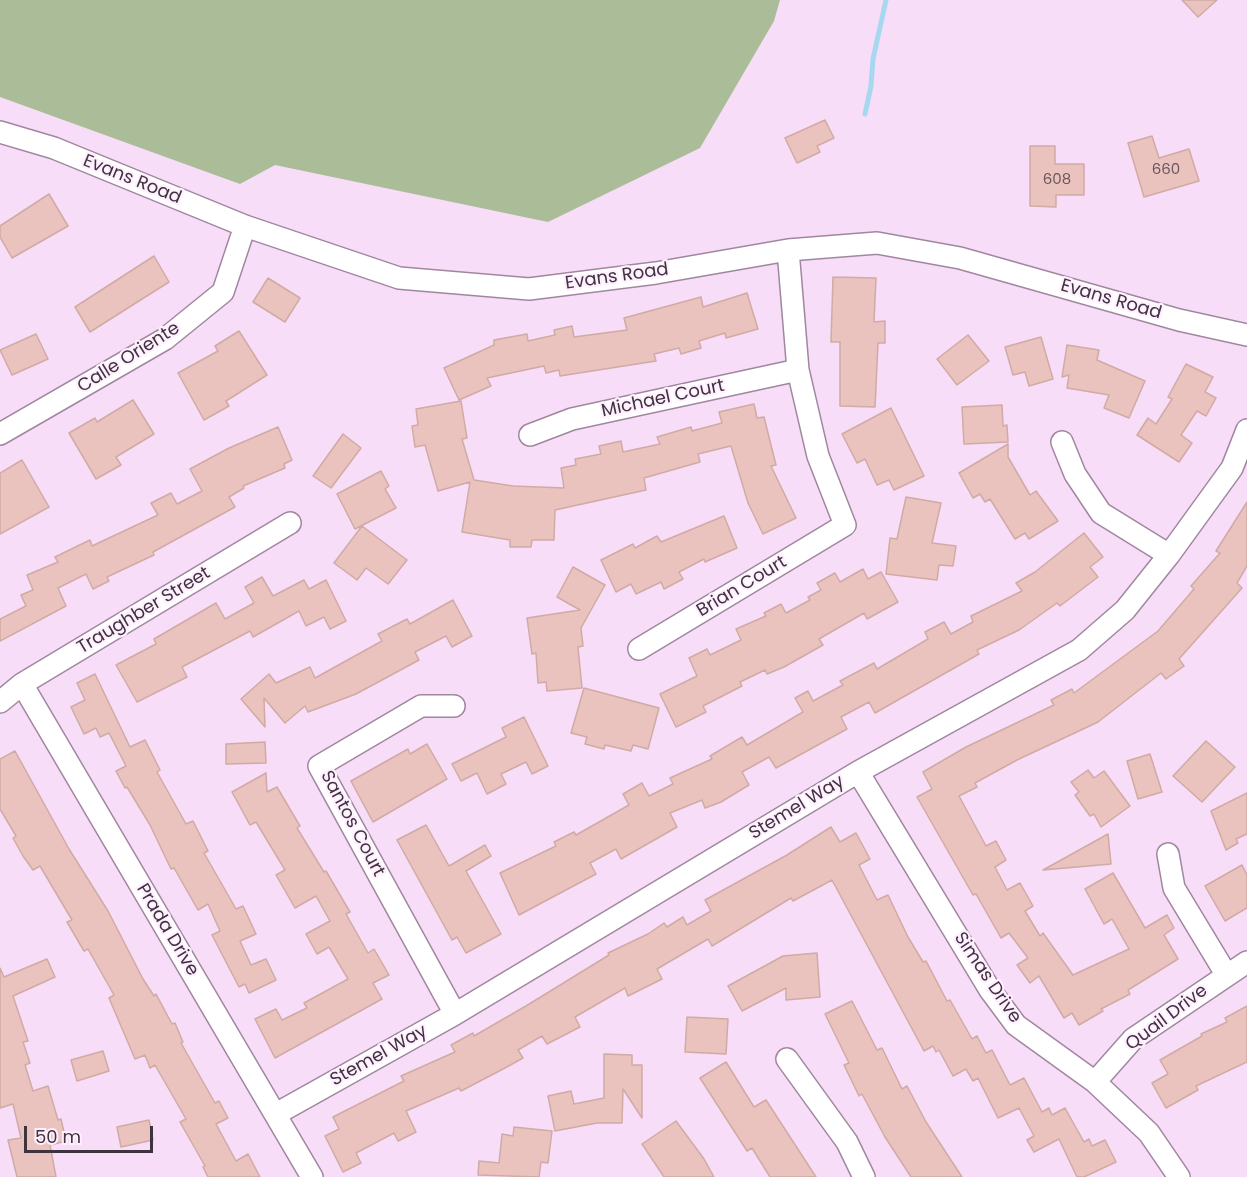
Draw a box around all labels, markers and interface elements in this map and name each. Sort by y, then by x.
street label: Evans Road [80,151,184,209]
house number: 660 [1152,161,1180,179]
house number: 608 [1043,171,1071,189]
street label: Evans Road [564,259,670,295]
street label: Evans Road [1058,275,1164,325]
street label: Calle Oriente [74,318,184,398]
street label: Michael Court [600,375,726,423]
street label: Brian Court [693,552,791,622]
street label: Traughber Street [74,563,214,659]
street label: Santos Court [315,767,389,881]
street label: Stemel Way [746,771,848,845]
street label: Prada Drive [131,880,203,980]
street label: Simas Drive [949,928,1025,1028]
street label: Quail Drive [1122,980,1212,1056]
street label: Stemel Way [327,1021,431,1091]
scale bar [27,1114,156,1152]
text: 50 m [35,1124,81,1149]

